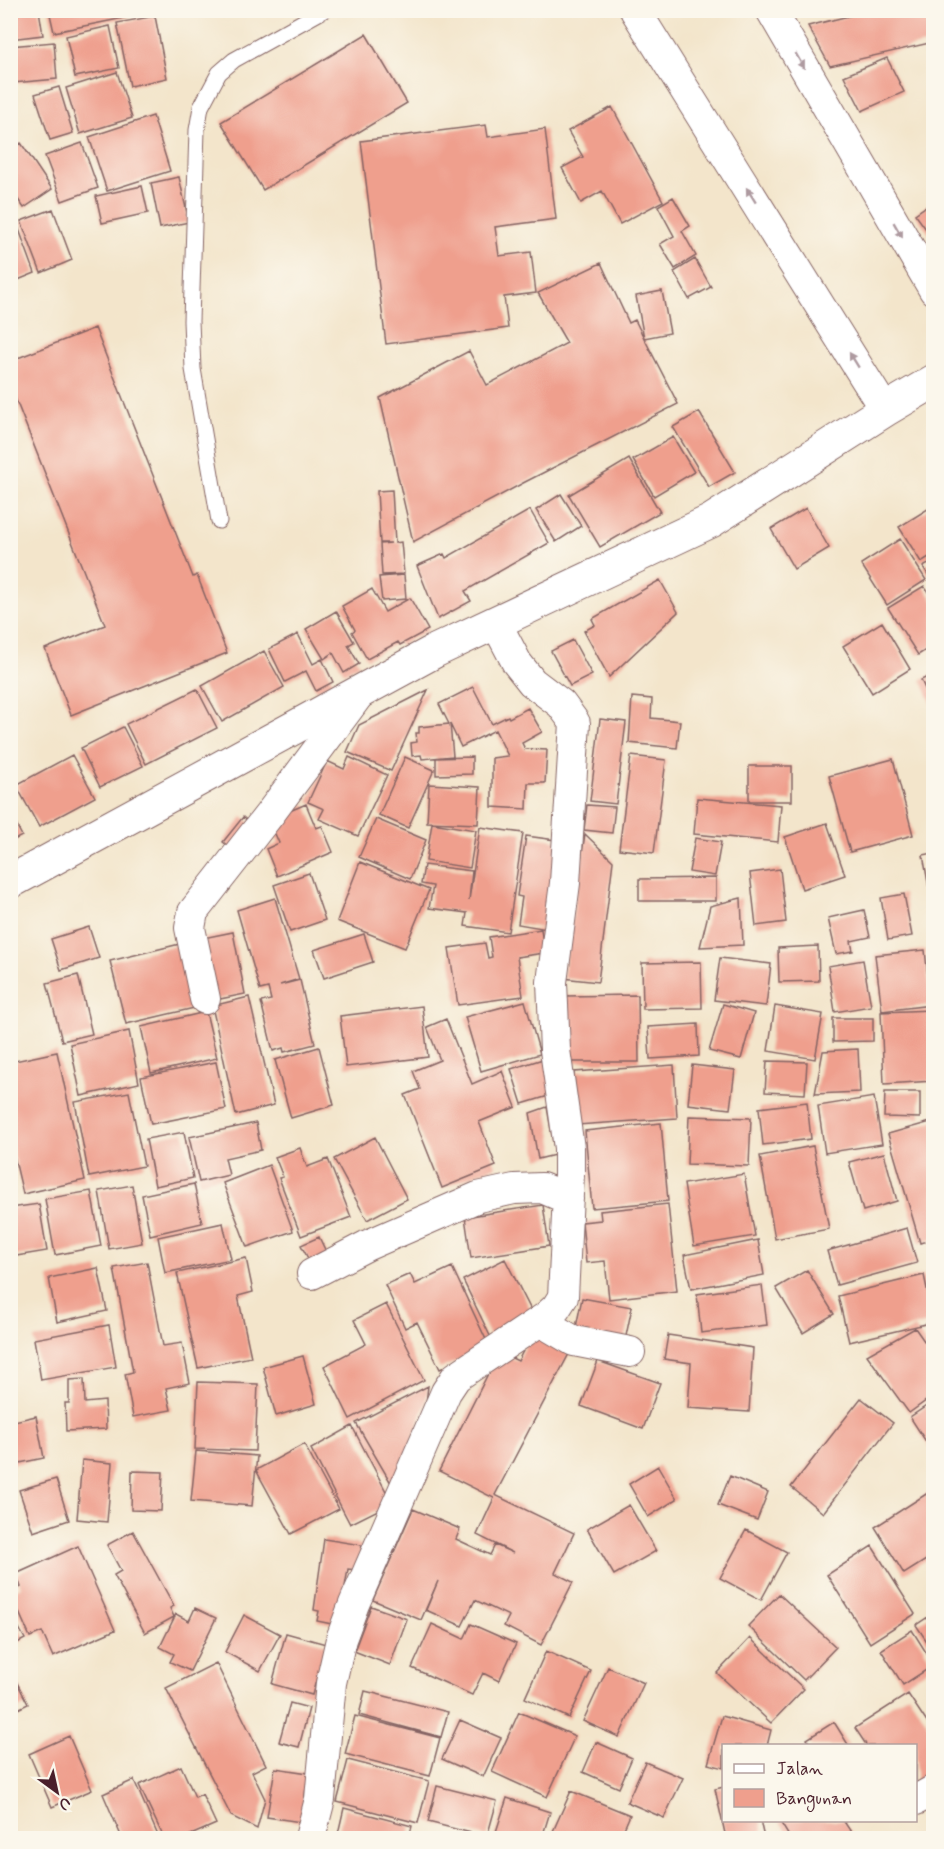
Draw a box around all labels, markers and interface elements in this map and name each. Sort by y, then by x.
one-way arrow [795,53,806,69]
one-way arrow [745,187,756,203]
one-way arrow [893,222,904,238]
one-way arrow [849,352,860,368]
legend [722,1744,917,1822]
text: Jalan [776,1757,823,1781]
north arrow [27,1762,87,1822]
text: Bangunan [776,1787,852,1812]
text: U [54,1792,74,1815]

